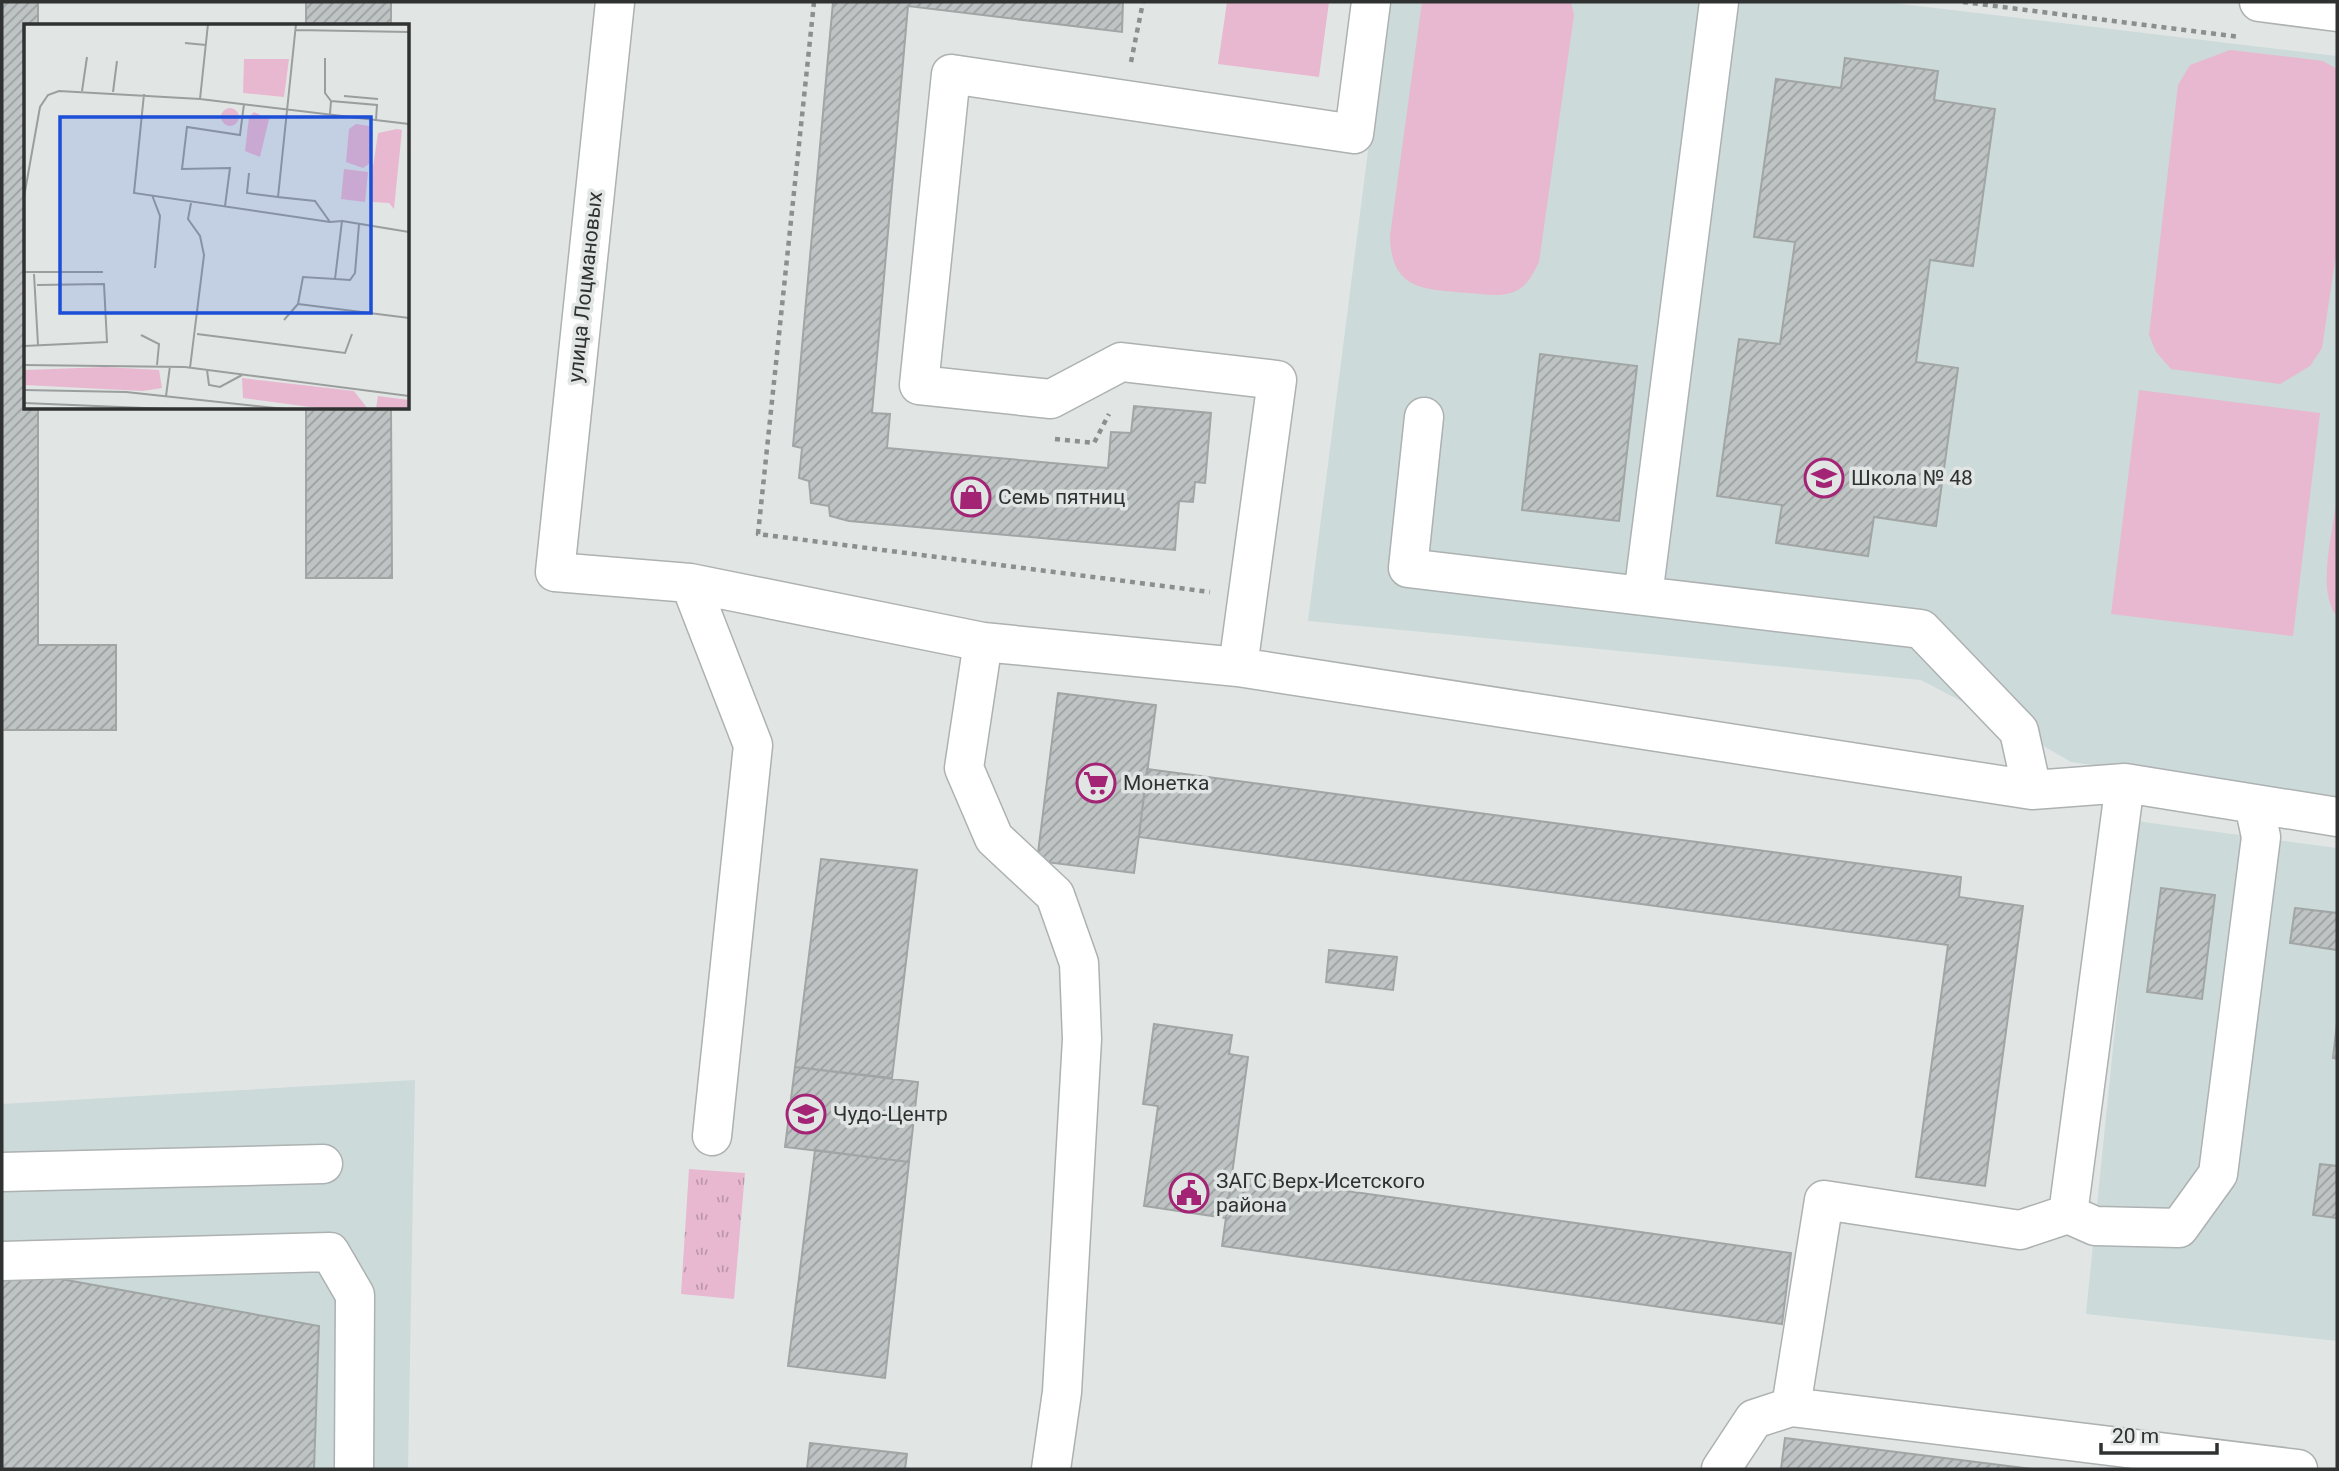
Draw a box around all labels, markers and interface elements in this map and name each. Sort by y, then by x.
inset map [24,24,410,410]
street label: улица Лоцмановых [563,190,607,384]
school or university icon: Школа № 48 [1803,457,1845,499]
place label: Школа № 48 [1851,466,1973,490]
shop icon: Семь пятниц [950,476,992,518]
place label: Семь пятниц [998,485,1125,509]
supermarket icon: Монетка [1075,762,1117,804]
place label: Монетка [1123,771,1209,795]
school or university icon: Чудо-Центр [785,1093,827,1135]
place label: Чудо-Центр [833,1102,948,1126]
place label: ЗАГС Верх-Исетского района [1216,1169,1425,1217]
public building icon: ЗАГС Верх-Исетского района [1168,1172,1210,1214]
scale bar [2101,1412,2216,1456]
text: 20 m [2112,1424,2159,1448]

